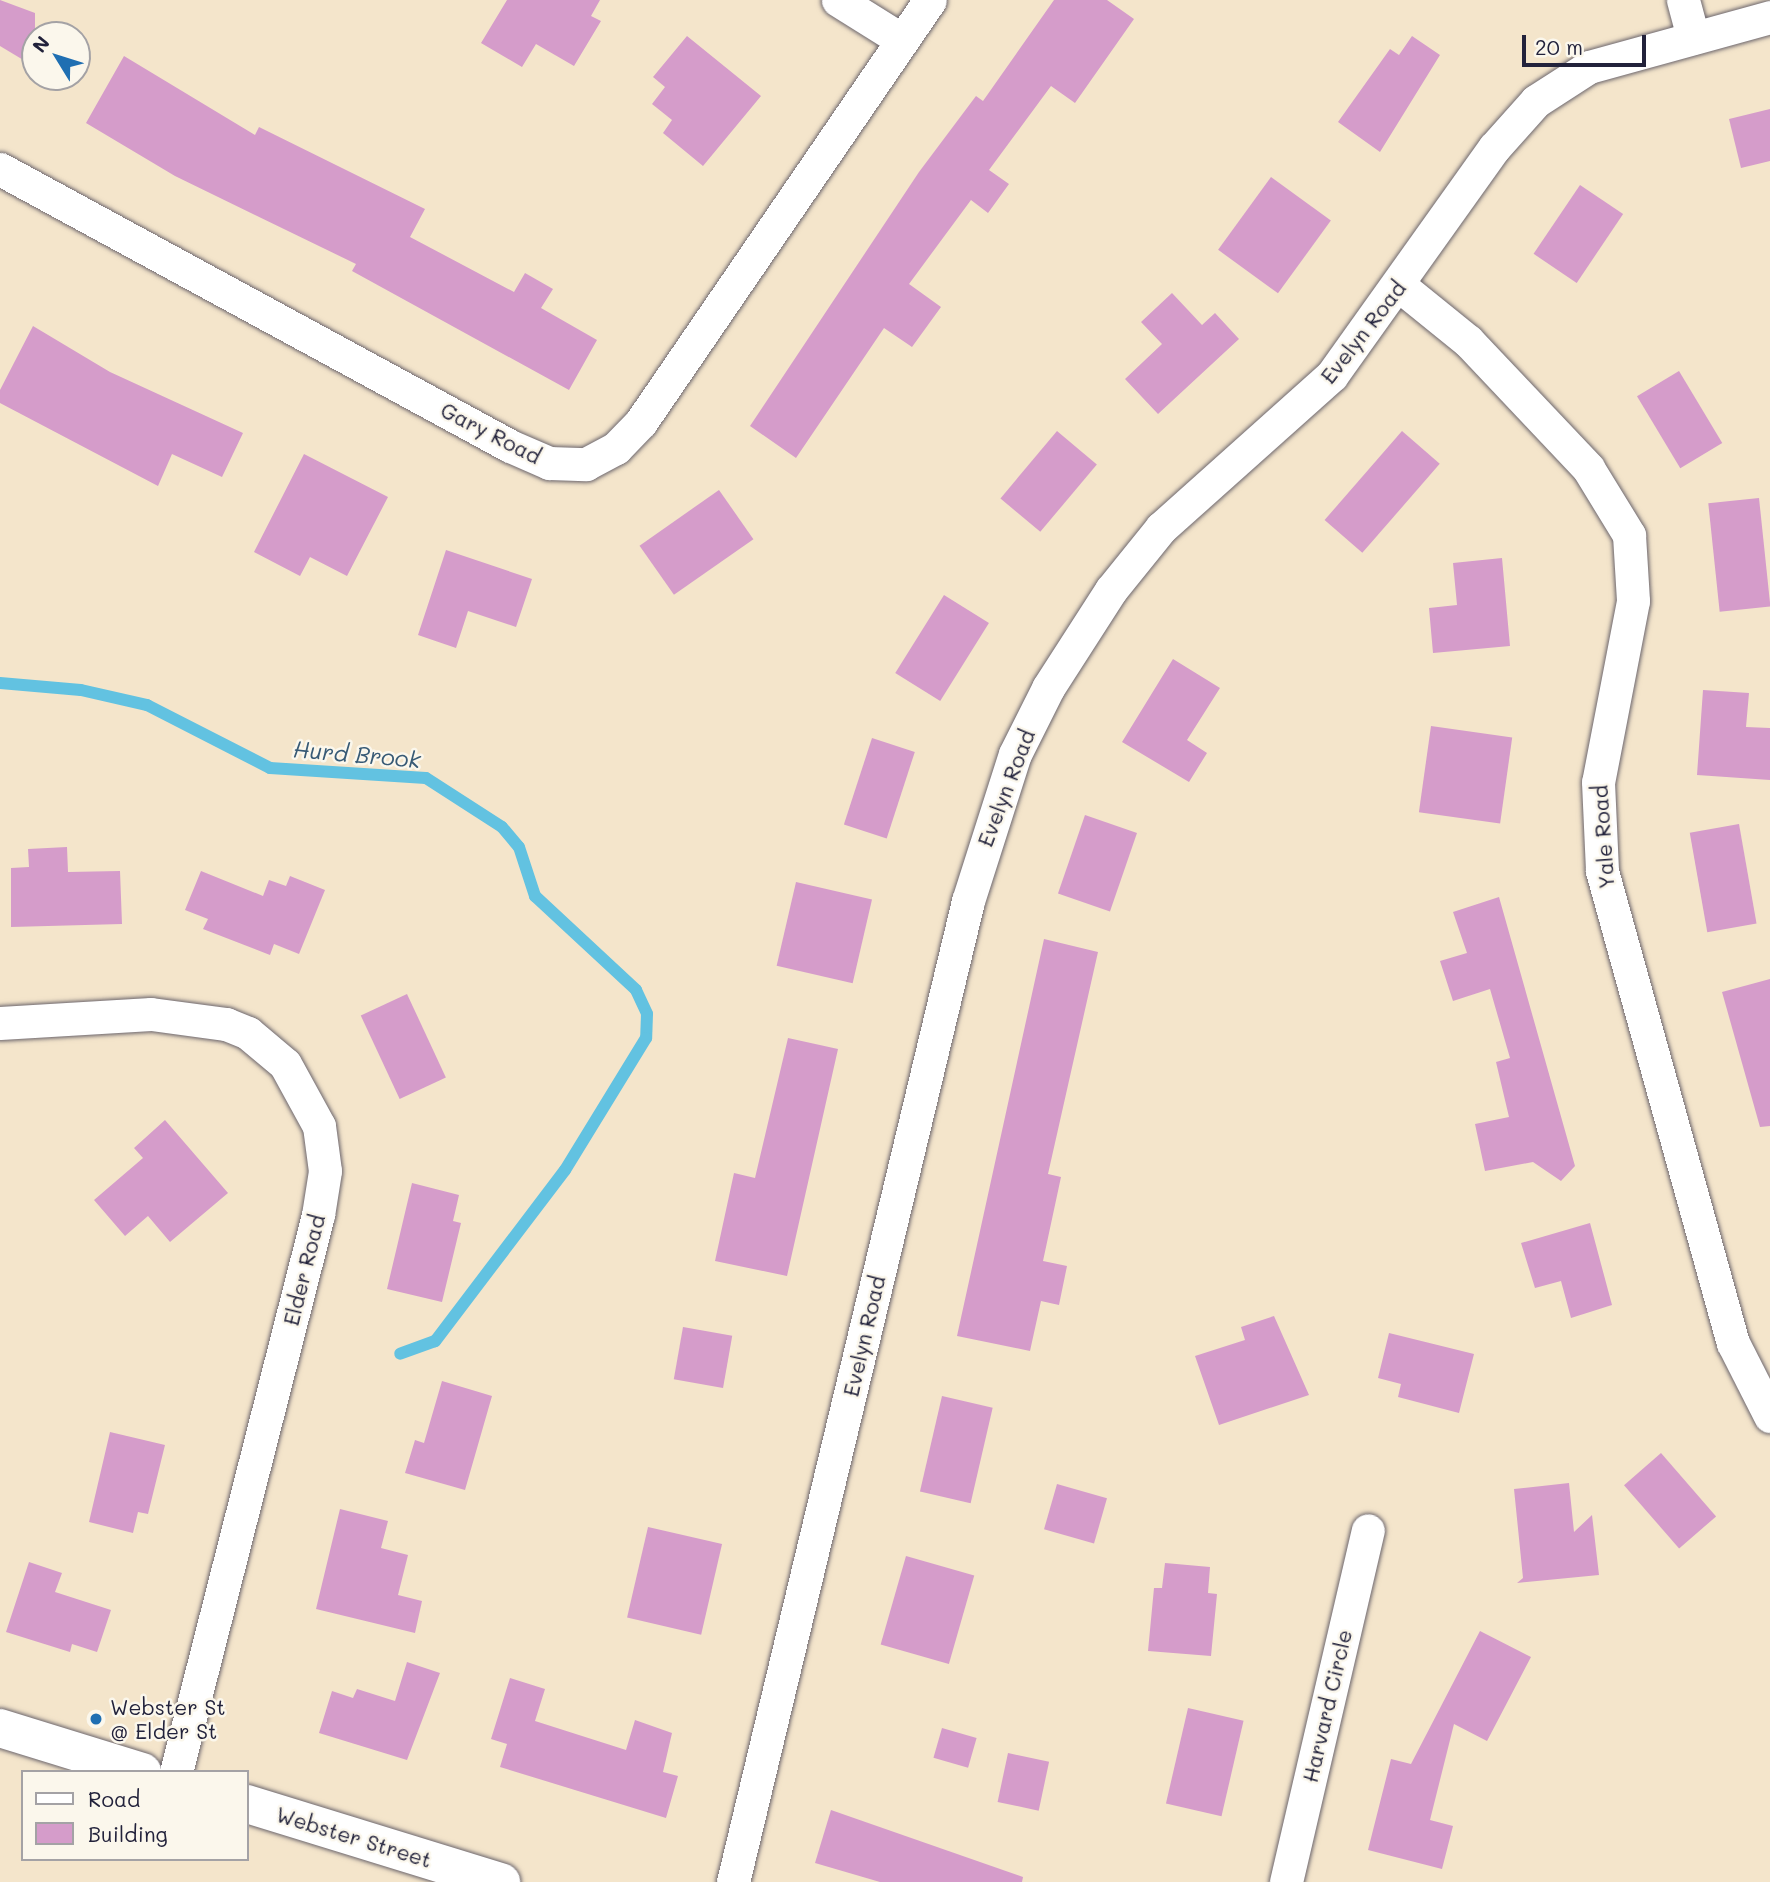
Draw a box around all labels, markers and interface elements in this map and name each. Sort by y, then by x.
north arrow [21,21,91,91]
scale bar [1525,21,1649,65]
text: N [26,31,55,57]
text: 20 m [1535,33,1583,60]
street label: Evelyn Road [1315,276,1411,388]
street label: Gary Road [437,397,545,469]
street label: Evelyn Road [972,726,1040,850]
water label: Hurd Brook [292,735,422,773]
street label: Yale Road [1587,784,1619,890]
street label: Elder Road [278,1212,330,1328]
street label: Evelyn Road [838,1273,890,1399]
street label: Harvard Circle [1297,1627,1357,1785]
place label: Webster St @ Elder St [110,1694,226,1744]
marker: Webster St @ Elder St [88,1711,104,1727]
legend [21,1770,248,1861]
text: Road [88,1785,140,1812]
street label: Webster Street [273,1801,435,1873]
text: Building [88,1820,168,1847]

